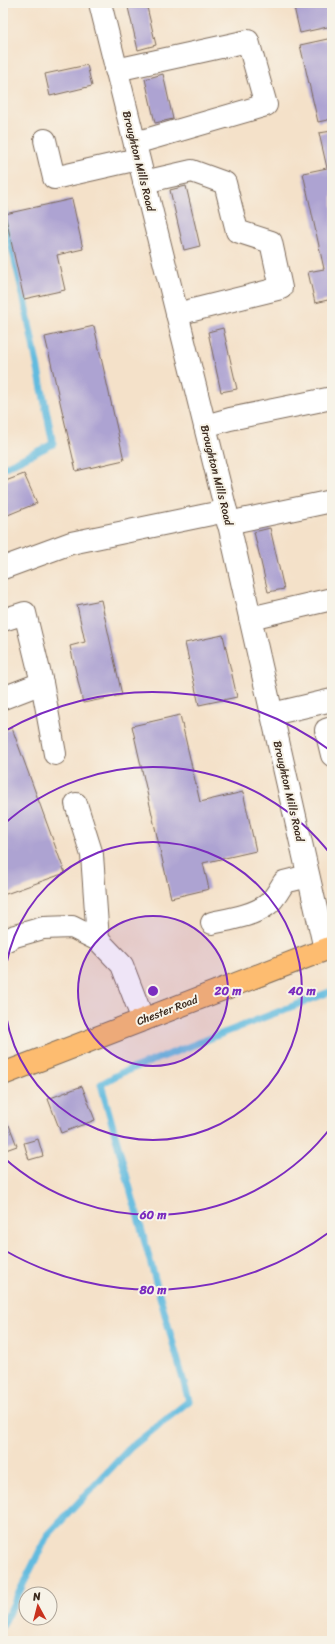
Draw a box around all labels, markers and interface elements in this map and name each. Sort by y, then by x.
street label: Broughton Mills Road [117,109,160,215]
street label: Broughton Mills Road [195,423,238,529]
street label: Broughton Mills Road [268,739,310,845]
text: 20 m [214,980,242,1002]
text: 40 m [287,980,316,1002]
centre of rings [146,984,160,998]
street label: Chester Road [134,990,202,1031]
text: 60 m [139,1204,167,1226]
text: 80 m [138,1279,167,1301]
north arrow [18,1586,58,1626]
text: N [31,1587,42,1607]

